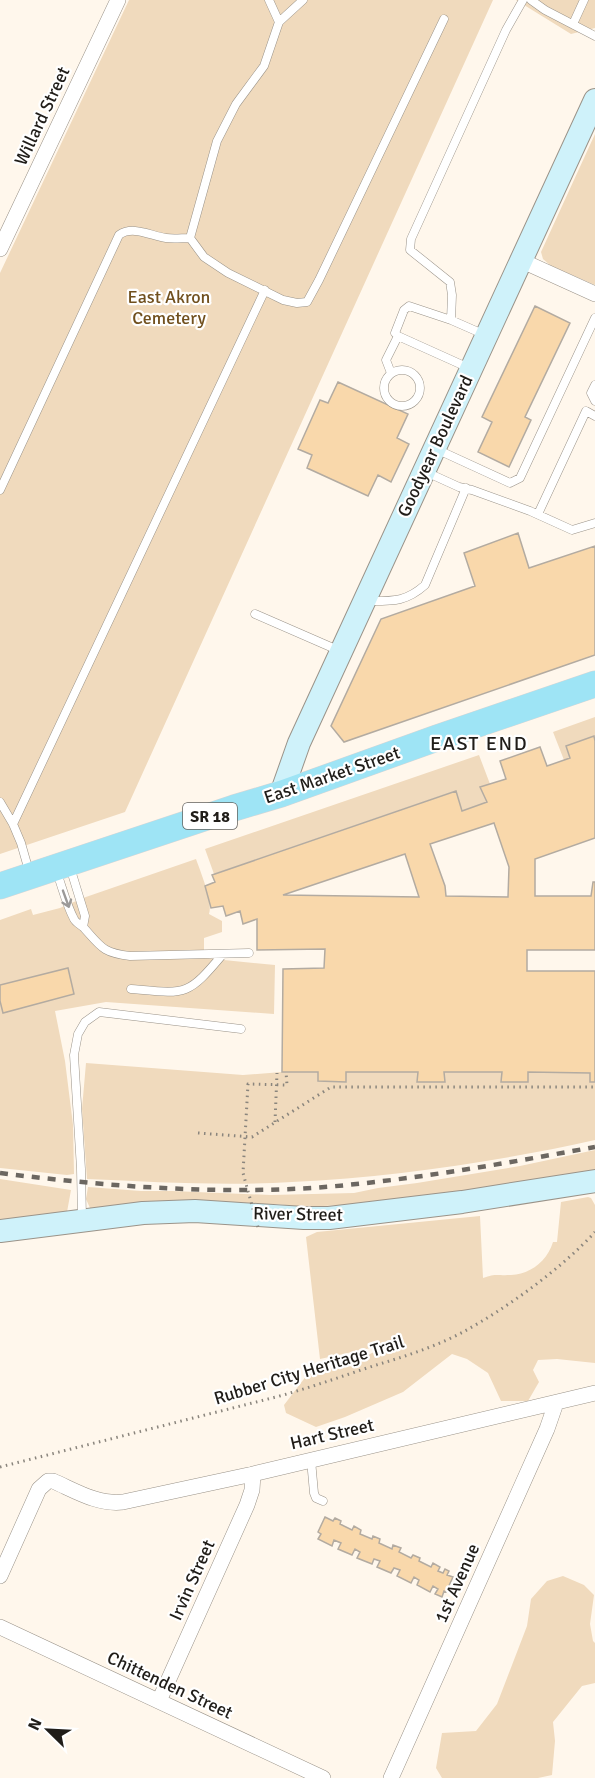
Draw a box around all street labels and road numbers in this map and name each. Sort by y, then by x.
street label: Willard Street [10,63,74,169]
street label: Goodyear Boulevard [392,372,478,520]
street label: East Market Street [261,741,403,809]
road number: SR 18 [183,803,237,829]
street label: River Street [253,1202,343,1226]
street label: Rubber City Heritage Trail [211,1331,407,1409]
street label: Hart Street [288,1414,376,1454]
street label: Irvin Street [164,1536,220,1624]
street label: 1st Avenue [430,1540,484,1626]
street label: Chittenden Street [104,1646,236,1724]

